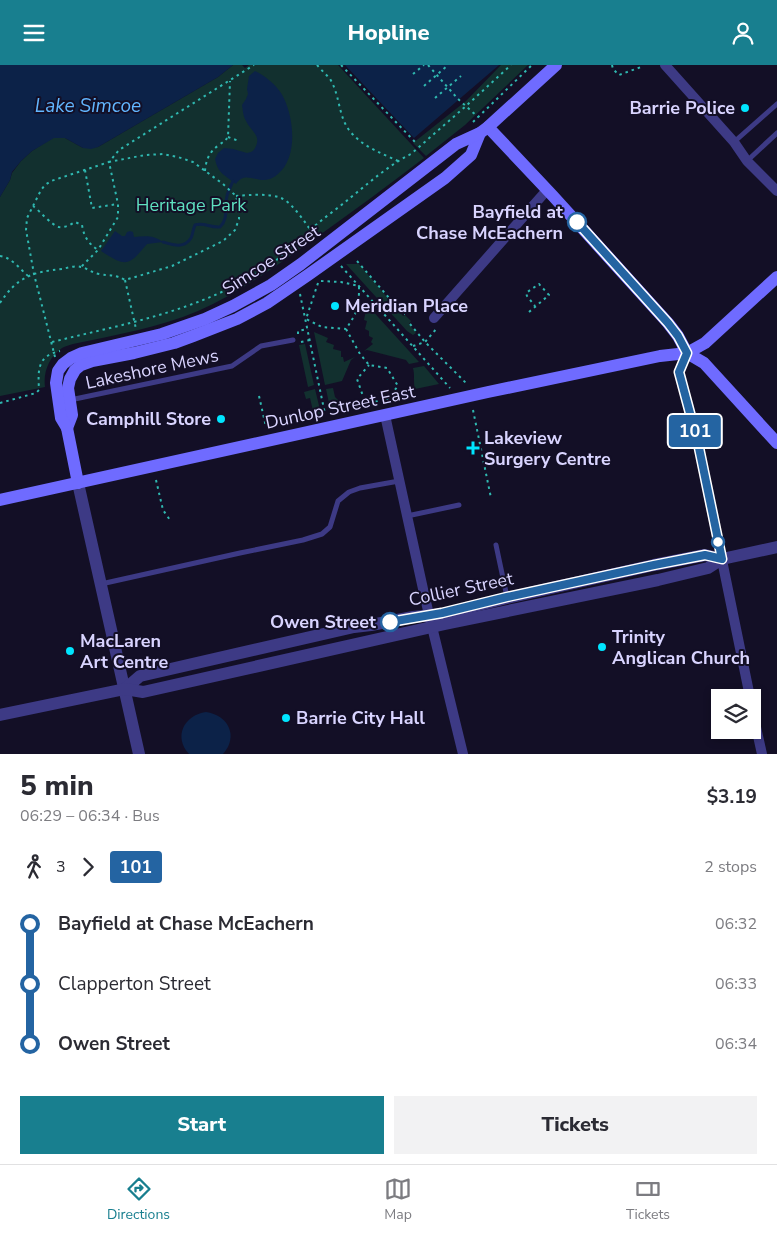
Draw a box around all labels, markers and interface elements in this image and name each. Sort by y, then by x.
text: Hopline [348,18,429,48]
icon: menu [20,19,48,47]
icon: person [729,19,757,47]
water label: Lake Simcoe [35,93,141,119]
place label: Barrie Police [629,96,735,120]
marker: Barrie Police [739,102,751,114]
park label: Heritage Park [136,193,247,217]
place label: Bayfield at Chase McEachern [416,200,563,245]
marker: Bayfield at Chase McEachern [567,212,587,232]
street label: Simcoe Street [217,219,325,301]
place label: Meridian Place [345,294,468,318]
marker: Meridian Place [329,300,341,312]
street label: Lakeshore Mews [83,343,221,395]
street label: Dunlop Street East [263,379,418,435]
place label: Camphill Store [86,407,211,431]
marker: Camphill Store [215,413,227,425]
line badge: 101 [666,415,724,447]
text: 101 [679,419,711,443]
place label: Lakeview Surgery Centre [484,426,611,471]
marker: Lakeview Surgery Centre [466,441,480,455]
unlabelled marker [711,535,725,549]
street label: Collier Street [407,566,516,612]
place label: Owen Street [270,610,376,634]
marker: Owen Street [380,612,400,632]
place label: Trinity Anglican Church [612,625,750,670]
place label: MacLaren Art Centre [80,629,168,674]
marker: Trinity Anglican Church [596,641,608,653]
marker: MacLaren Art Centre [64,645,76,657]
map controls [711,689,761,739]
button: layers [711,689,761,739]
place label: Barrie City Hall [296,706,425,730]
marker: Barrie City Hall [280,712,292,724]
text: 5 min [20,767,94,805]
text: $3.19 [707,784,757,810]
text: 06:29 – 06:34 · Bus [20,805,160,827]
icon: walk [20,853,48,881]
icon: forward [74,853,102,881]
text: 101 [120,855,152,879]
text: 3 [56,856,66,878]
text: 2 stops [704,856,757,878]
text: Bayfield at Chase McEachern [58,911,314,937]
text: 06:32 [715,913,757,935]
text: Clapperton Street [58,971,211,997]
text: 06:33 [715,973,757,995]
text: Owen Street [58,1031,170,1057]
text: 06:34 [715,1033,757,1055]
button: Start [20,1096,384,1154]
button: Tickets [394,1096,757,1154]
tab: Directions [107,1175,170,1224]
tab: Map [384,1175,412,1224]
tab: Tickets [626,1175,670,1224]

